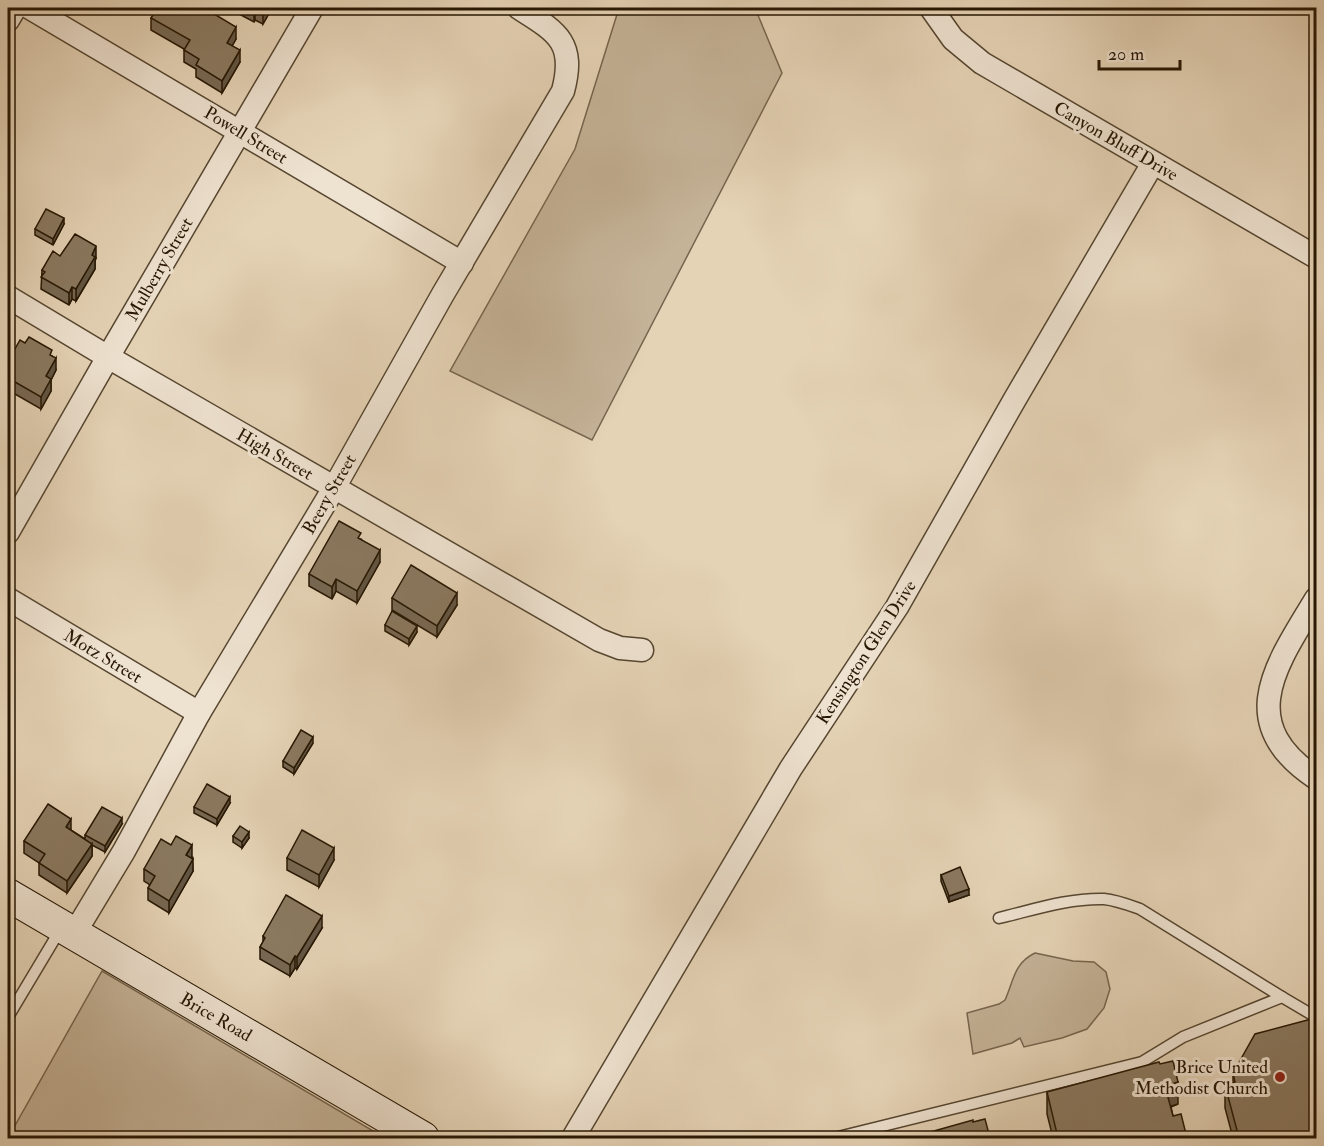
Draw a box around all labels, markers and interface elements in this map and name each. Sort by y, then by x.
scale bar [1099,33,1180,71]
text: 20 m [1108,43,1144,66]
street label: Canyon Bluff Drive [1049,96,1183,187]
street label: Powell Street [200,101,292,169]
street label: Mulberry Street [121,213,198,325]
street label: High Street [232,423,317,486]
street label: Beery Street [297,450,362,538]
street label: Kensington Glen Drive [811,575,922,729]
street label: Motz Street [59,624,146,689]
street label: Brice Road [176,988,256,1047]
place label: Brice United Methodist Church [1135,1056,1269,1100]
marker: Brice United Methodist Church [1273,1070,1287,1084]

